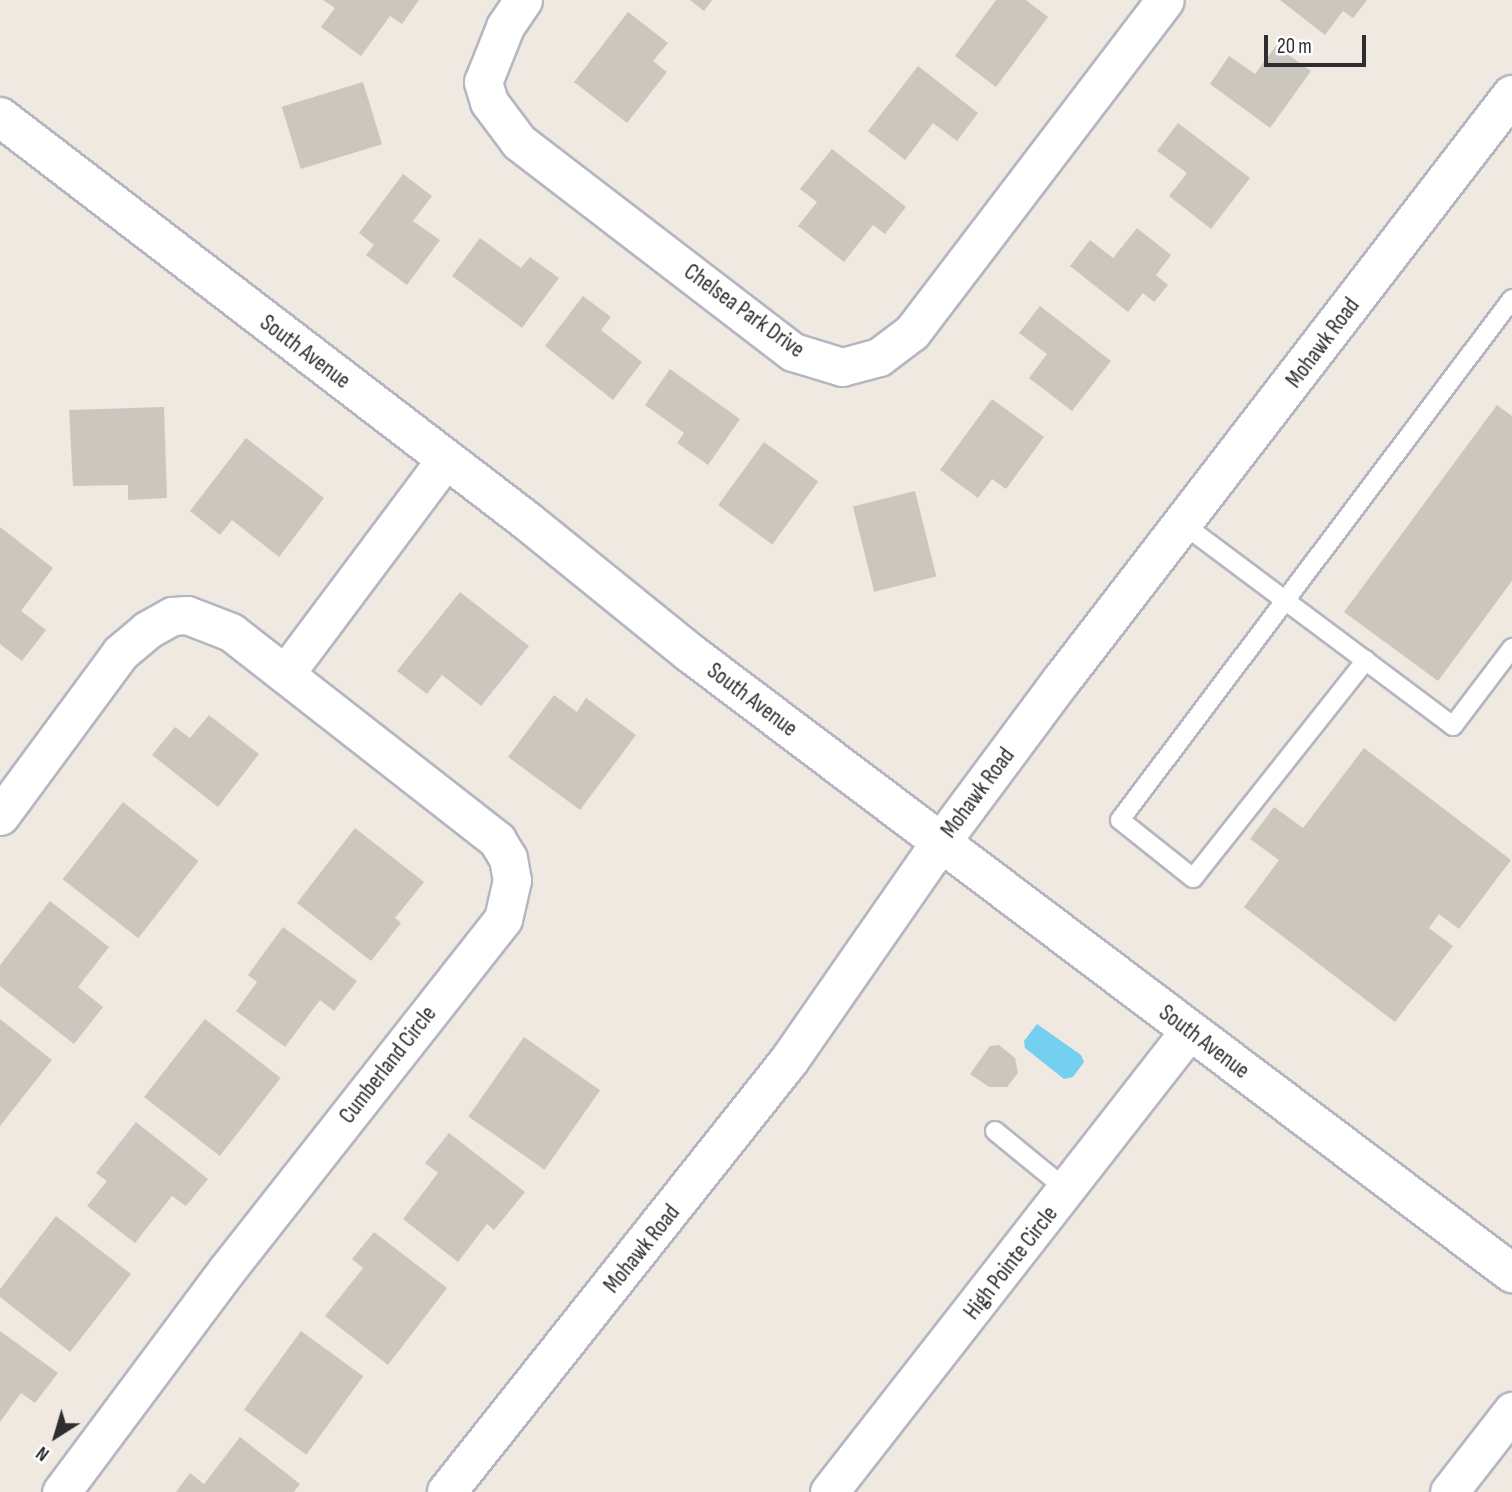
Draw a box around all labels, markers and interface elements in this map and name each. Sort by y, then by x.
scale bar [1267,21,1368,65]
text: 20 m [1277,34,1312,59]
street label: Chelsea Park Drive [678,258,810,364]
street label: Mohawk Road [1280,293,1366,393]
street label: South Avenue [254,309,356,395]
street label: South Avenue [701,657,803,743]
street label: Mohawk Road [935,743,1021,843]
street label: South Avenue [1153,999,1255,1085]
street label: Cumberland Circle [334,1001,442,1129]
street label: Mohawk Road [598,1199,686,1299]
street label: High Pointe Circle [958,1201,1064,1325]
north arrow [21,1401,91,1471]
text: N [32,1441,54,1465]

